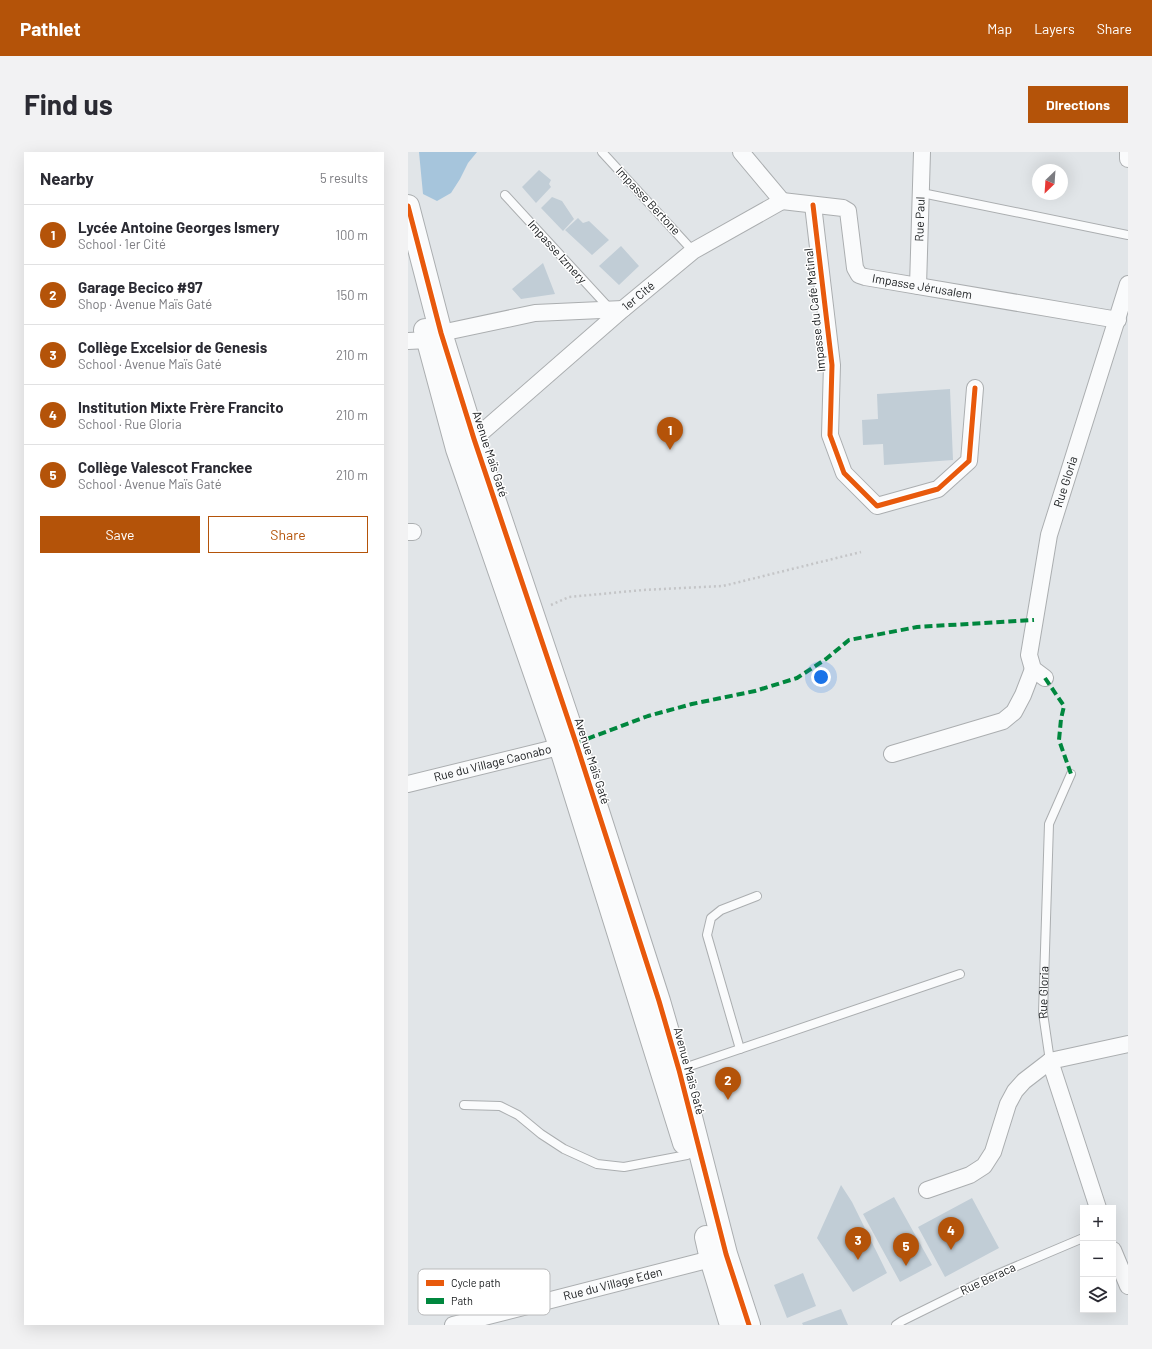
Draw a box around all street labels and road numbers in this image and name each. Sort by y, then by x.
street label: Impasse Bertone [614,163,684,237]
street label: Rue Paul [911,196,927,242]
street label: Impasse Izmery [525,217,590,286]
street label: Impasse du Café Matinal [801,247,827,373]
street label: Impasse Jérusalem [871,270,973,301]
street label: 1er Cité [619,278,657,313]
street label: Avenue Maïs Gaté [470,409,511,499]
street label: Rue Gloria [1050,454,1079,509]
street label: Avenue Maïs Gaté [572,716,613,806]
street label: Rue du Village Caonabo [432,741,552,783]
street label: Rue Gloria [1035,966,1050,1020]
street label: Avenue Maïs Gaté [672,1026,708,1116]
street label: Rue Beraca [958,1259,1017,1297]
street label: Rue du Village Eden [562,1264,664,1303]

